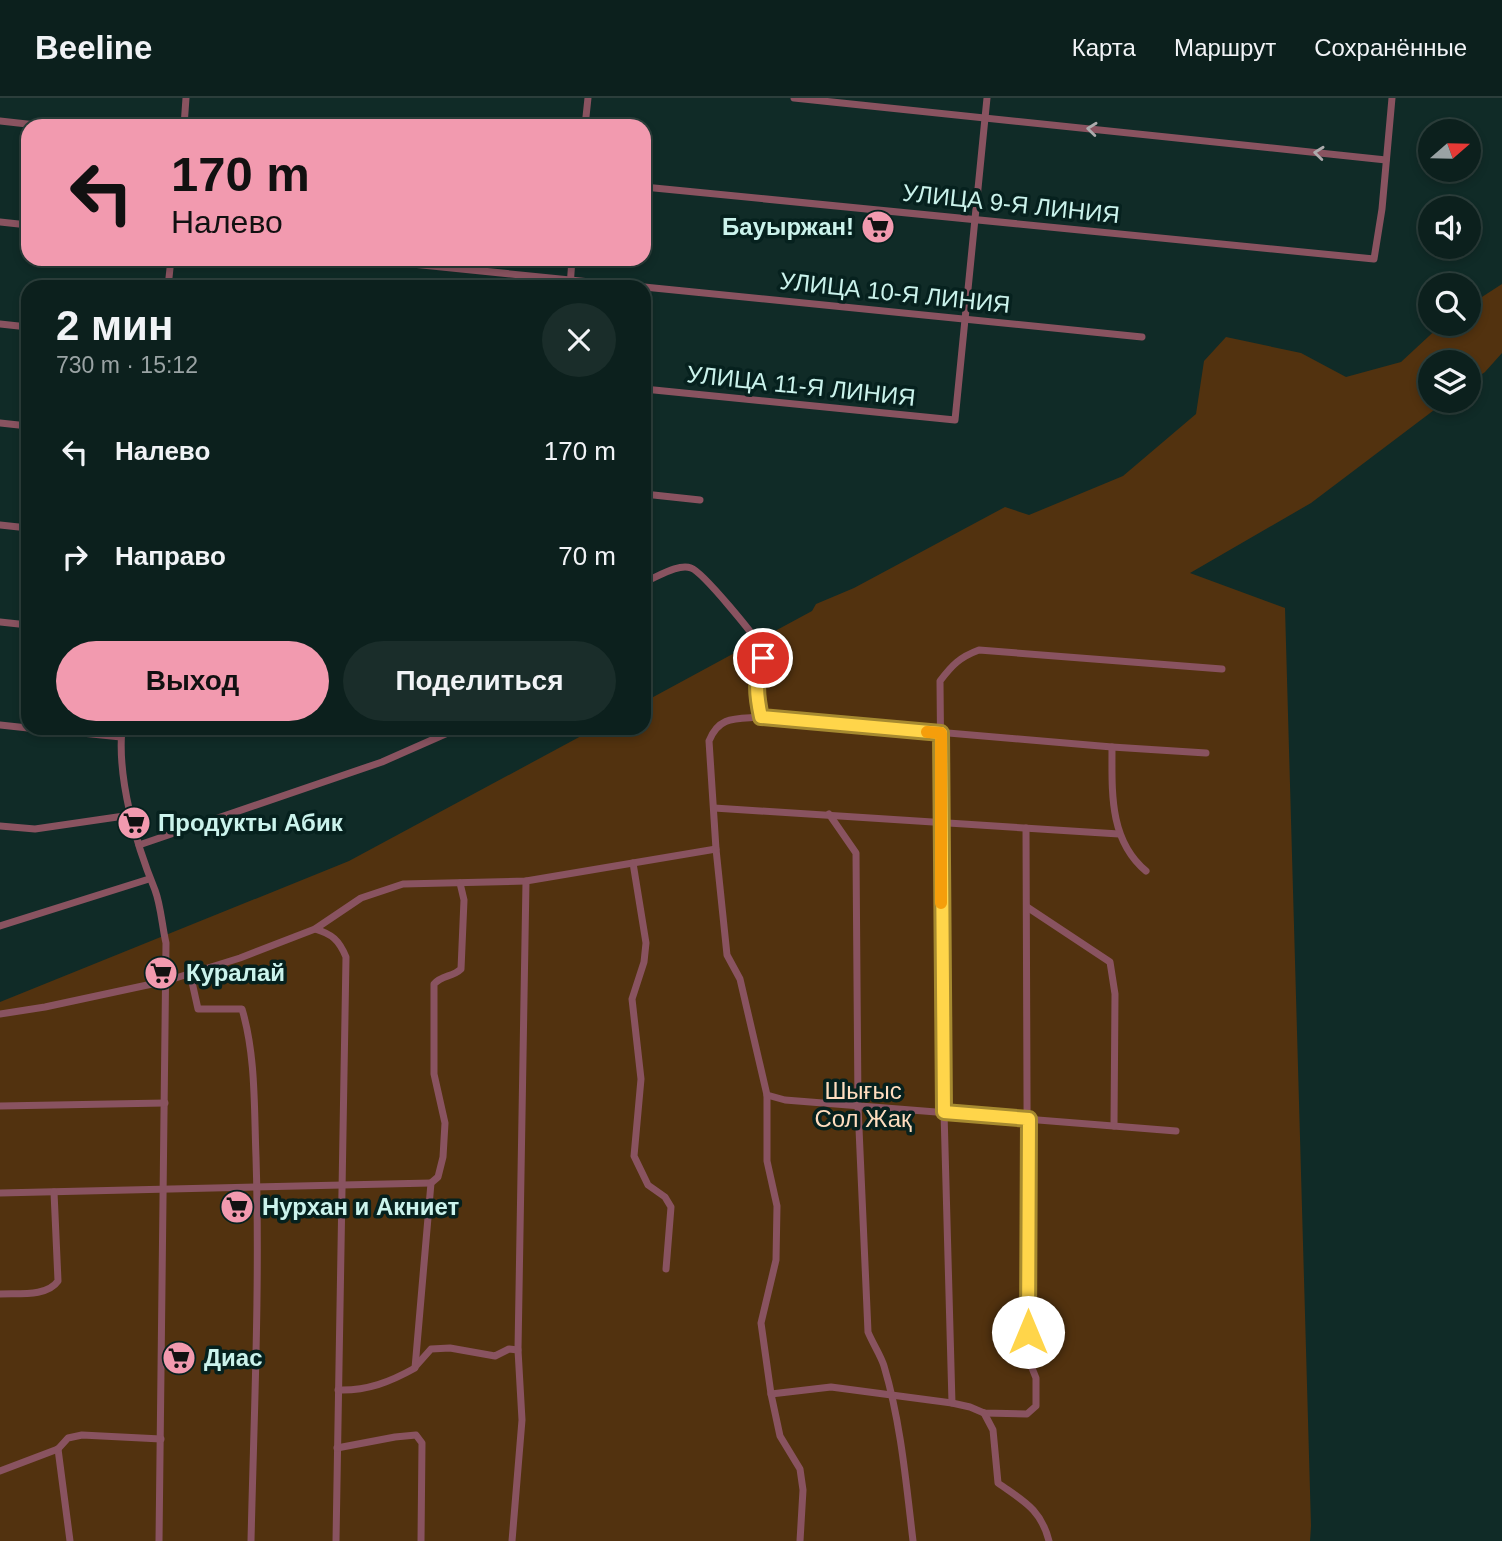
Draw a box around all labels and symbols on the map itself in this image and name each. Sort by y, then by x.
north arrow [1418,119,1480,182]
one-way arrow [1086,122,1097,137]
one-way arrow [1313,146,1324,161]
street label: УЛИЦА 9-Я ЛИНИЯ [901,179,1121,228]
supermarket icon: Бауыржан! [859,208,897,246]
place label: Бауыржан! [722,213,854,240]
street label: УЛИЦА 10-Я ЛИНИЯ [779,267,1012,318]
street label: УЛИЦА 11-Я ЛИНИЯ [685,360,917,411]
pin [733,628,793,688]
supermarket icon: Продукты Абик [115,804,153,842]
place label: Продукты Абик [158,809,344,836]
supermarket icon: Куралай [142,954,180,992]
place label: Куралай [186,959,285,986]
park label: Шығыс Сол Жақ [814,1077,912,1132]
supermarket icon: Нурхан и Акниет [218,1188,256,1226]
place label: Нурхан и Акниет [262,1193,460,1220]
position arrow [991,1295,1065,1369]
supermarket icon: Диас [160,1339,198,1377]
place label: Диас [204,1344,263,1371]

